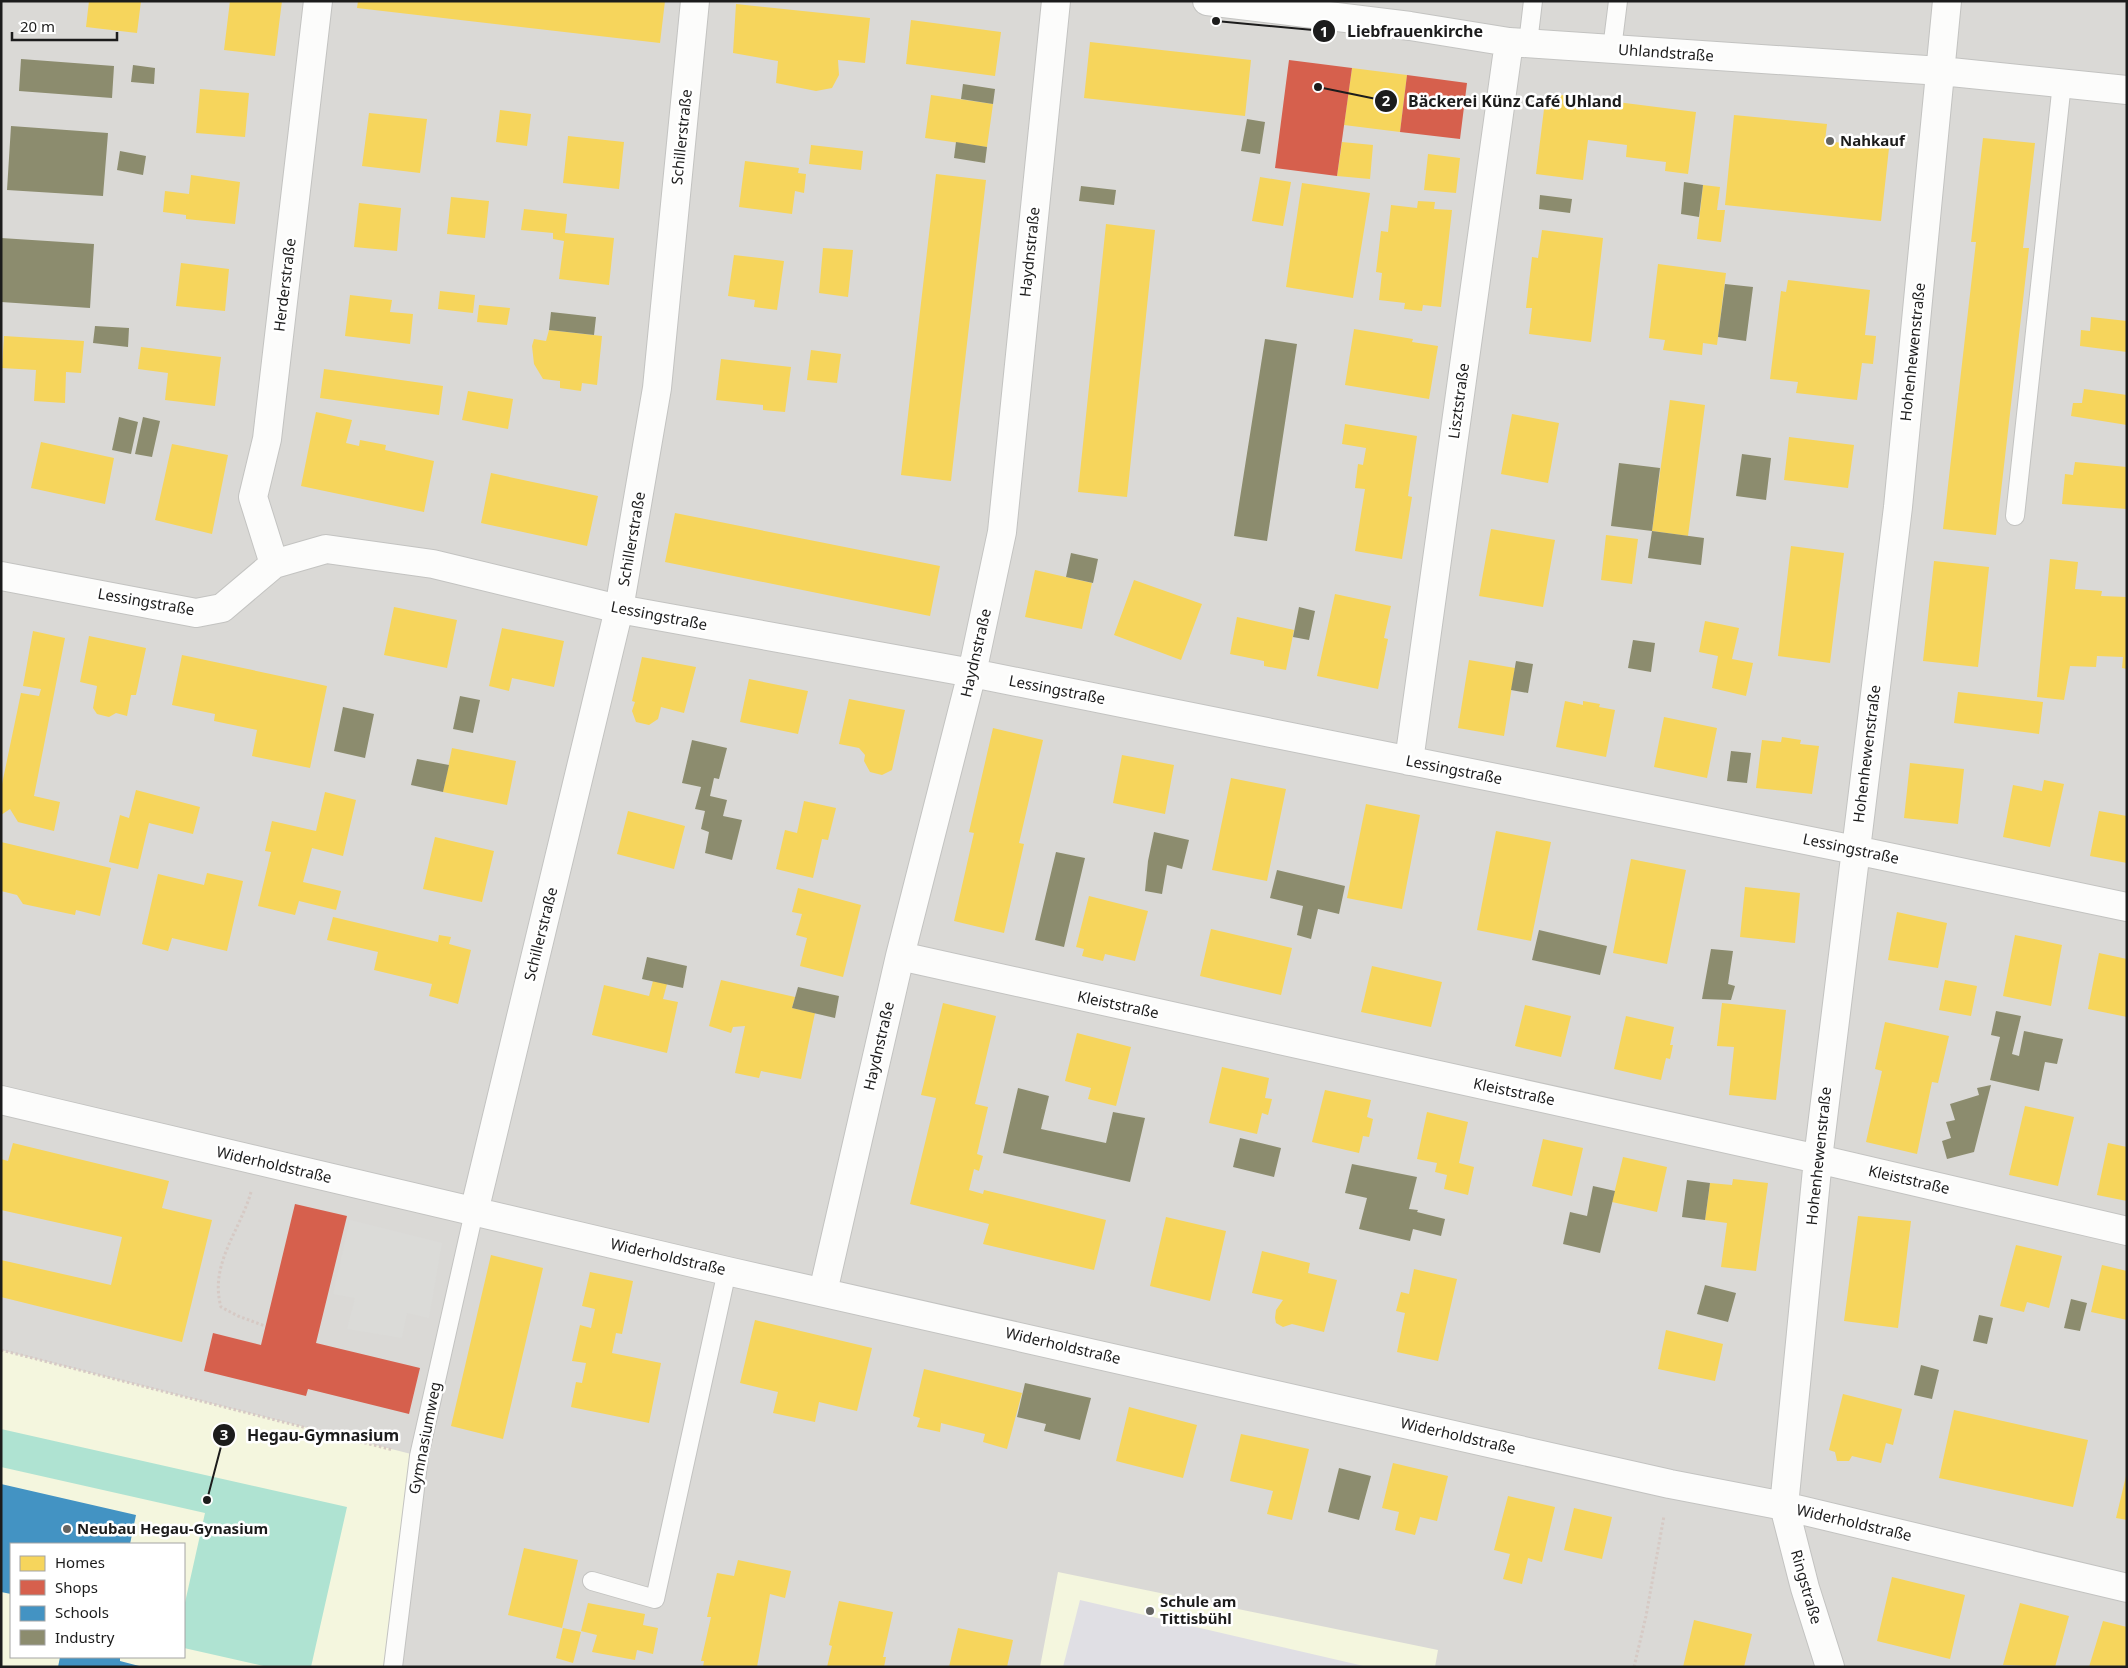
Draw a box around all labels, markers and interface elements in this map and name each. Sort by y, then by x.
scale bar [12,10,118,42]
text: 20 m [20,16,55,36]
callout: Liebfrauenkirche [1312,16,1493,47]
text: Liebfrauenkirche [1347,20,1483,42]
text: 1 [1320,21,1328,41]
street label: Uhlandstraße [1618,39,1715,65]
callout: Bäckerei Künz Café Uhland [1373,86,1632,117]
street label: Schillerstraße [666,88,696,186]
text: 2 [1382,90,1391,110]
text: Bäckerei Künz Café Uhland [1408,90,1622,112]
place label: Nahkauf [1840,130,1906,150]
marker: Nahkauf [1824,135,1836,147]
street label: Haydnstraße [1014,206,1044,298]
street label: Herderstraße [268,237,300,333]
street label: Hohenhewenstraße [1895,282,1929,422]
street label: Lisztstraße [1443,362,1473,440]
street label: Schillerstraße [613,490,649,588]
street label: Lessingstraße [96,583,196,619]
street label: Lessingstraße [609,596,709,634]
street label: Haydnstraße [955,606,995,699]
street label: Lessingstraße [1007,670,1107,708]
street label: Hohenhewenstraße [1848,684,1884,824]
street label: Lessingstraße [1404,750,1504,788]
street label: Lessingstraße [1801,828,1901,868]
street label: Schillerstraße [519,885,561,983]
street label: Kleiststraße [1076,986,1161,1022]
street label: Haydnstraße [858,999,898,1092]
street label: Kleiststraße [1472,1073,1557,1109]
street label: Hohenhewenstraße [1801,1086,1835,1226]
street label: Widerholdstraße [214,1141,334,1187]
street label: Kleiststraße [1867,1160,1952,1198]
street label: Widerholdstraße [608,1233,728,1279]
street label: Widerholdstraße [1003,1322,1123,1368]
street label: Gymnasiumweg [403,1380,445,1496]
street label: Widerholdstraße [1398,1412,1518,1458]
callout: Hegau-Gymnasium [211,1420,409,1451]
text: 3 [220,1424,228,1444]
text: Hegau-Gymnasium [247,1424,399,1446]
street label: Widerholdstraße [1794,1499,1914,1545]
place label: Neubau Hegau-Gynasium [77,1518,268,1538]
marker: Neubau Hegau-Gynasium [61,1523,73,1535]
legend [10,1543,185,1658]
street label: Ringstraße [1787,1547,1827,1626]
text: Homes [55,1552,105,1572]
text: Shops [55,1577,98,1597]
place label: Schule am Tittisbühl [1160,1591,1236,1628]
text: Schools [55,1602,109,1622]
marker: Schule am Tittisbühl [1144,1605,1156,1617]
text: Industry [55,1627,115,1647]

